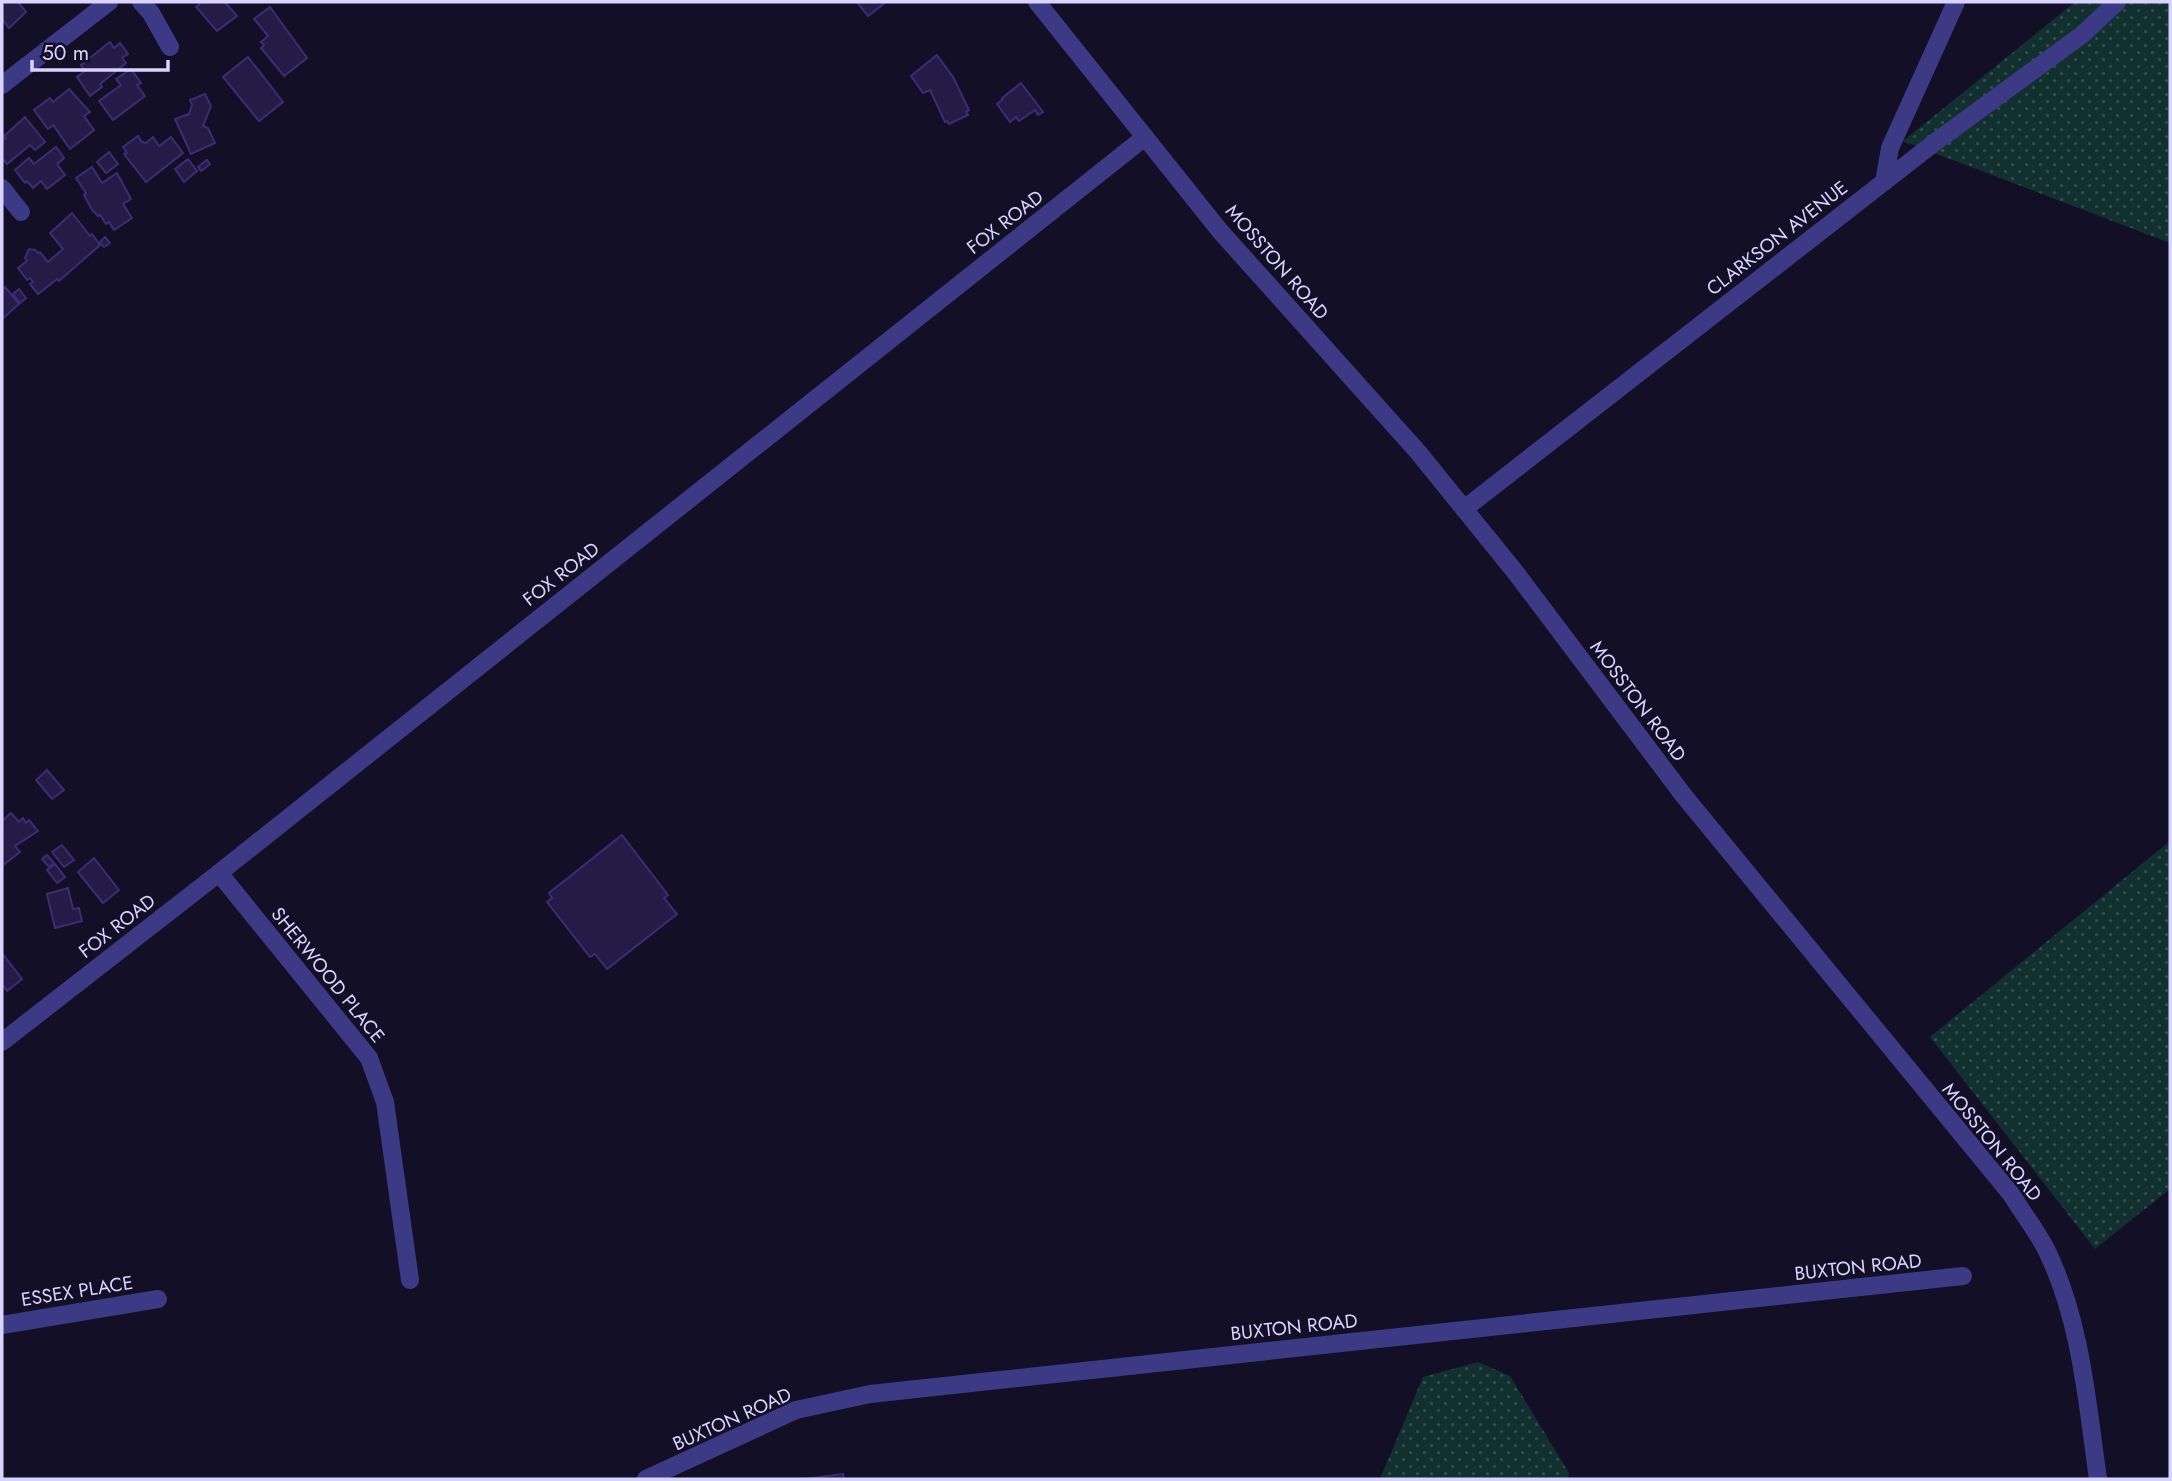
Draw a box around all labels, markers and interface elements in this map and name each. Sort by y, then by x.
scale bar [32,28,168,72]
text: 50 m [42,38,89,68]
street label: CLARKSON AVENUE [1701,174,1853,302]
street label: FOX ROAD [961,183,1049,261]
street label: MOSSTON ROAD [1219,198,1335,326]
street label: FOX ROAD [517,535,605,613]
street label: MOSSTON ROAD [1584,635,1692,767]
street label: FOX ROAD [73,887,161,965]
street label: SHERWOOD PLACE [265,902,391,1048]
street label: MOSSTON ROAD [1936,1077,2048,1207]
street label: BUXTON ROAD [1793,1247,1923,1287]
street label: ESSEX PLACE [19,1269,135,1313]
street label: BUXTON ROAD [1229,1307,1359,1347]
street label: BUXTON ROAD [668,1381,796,1457]

